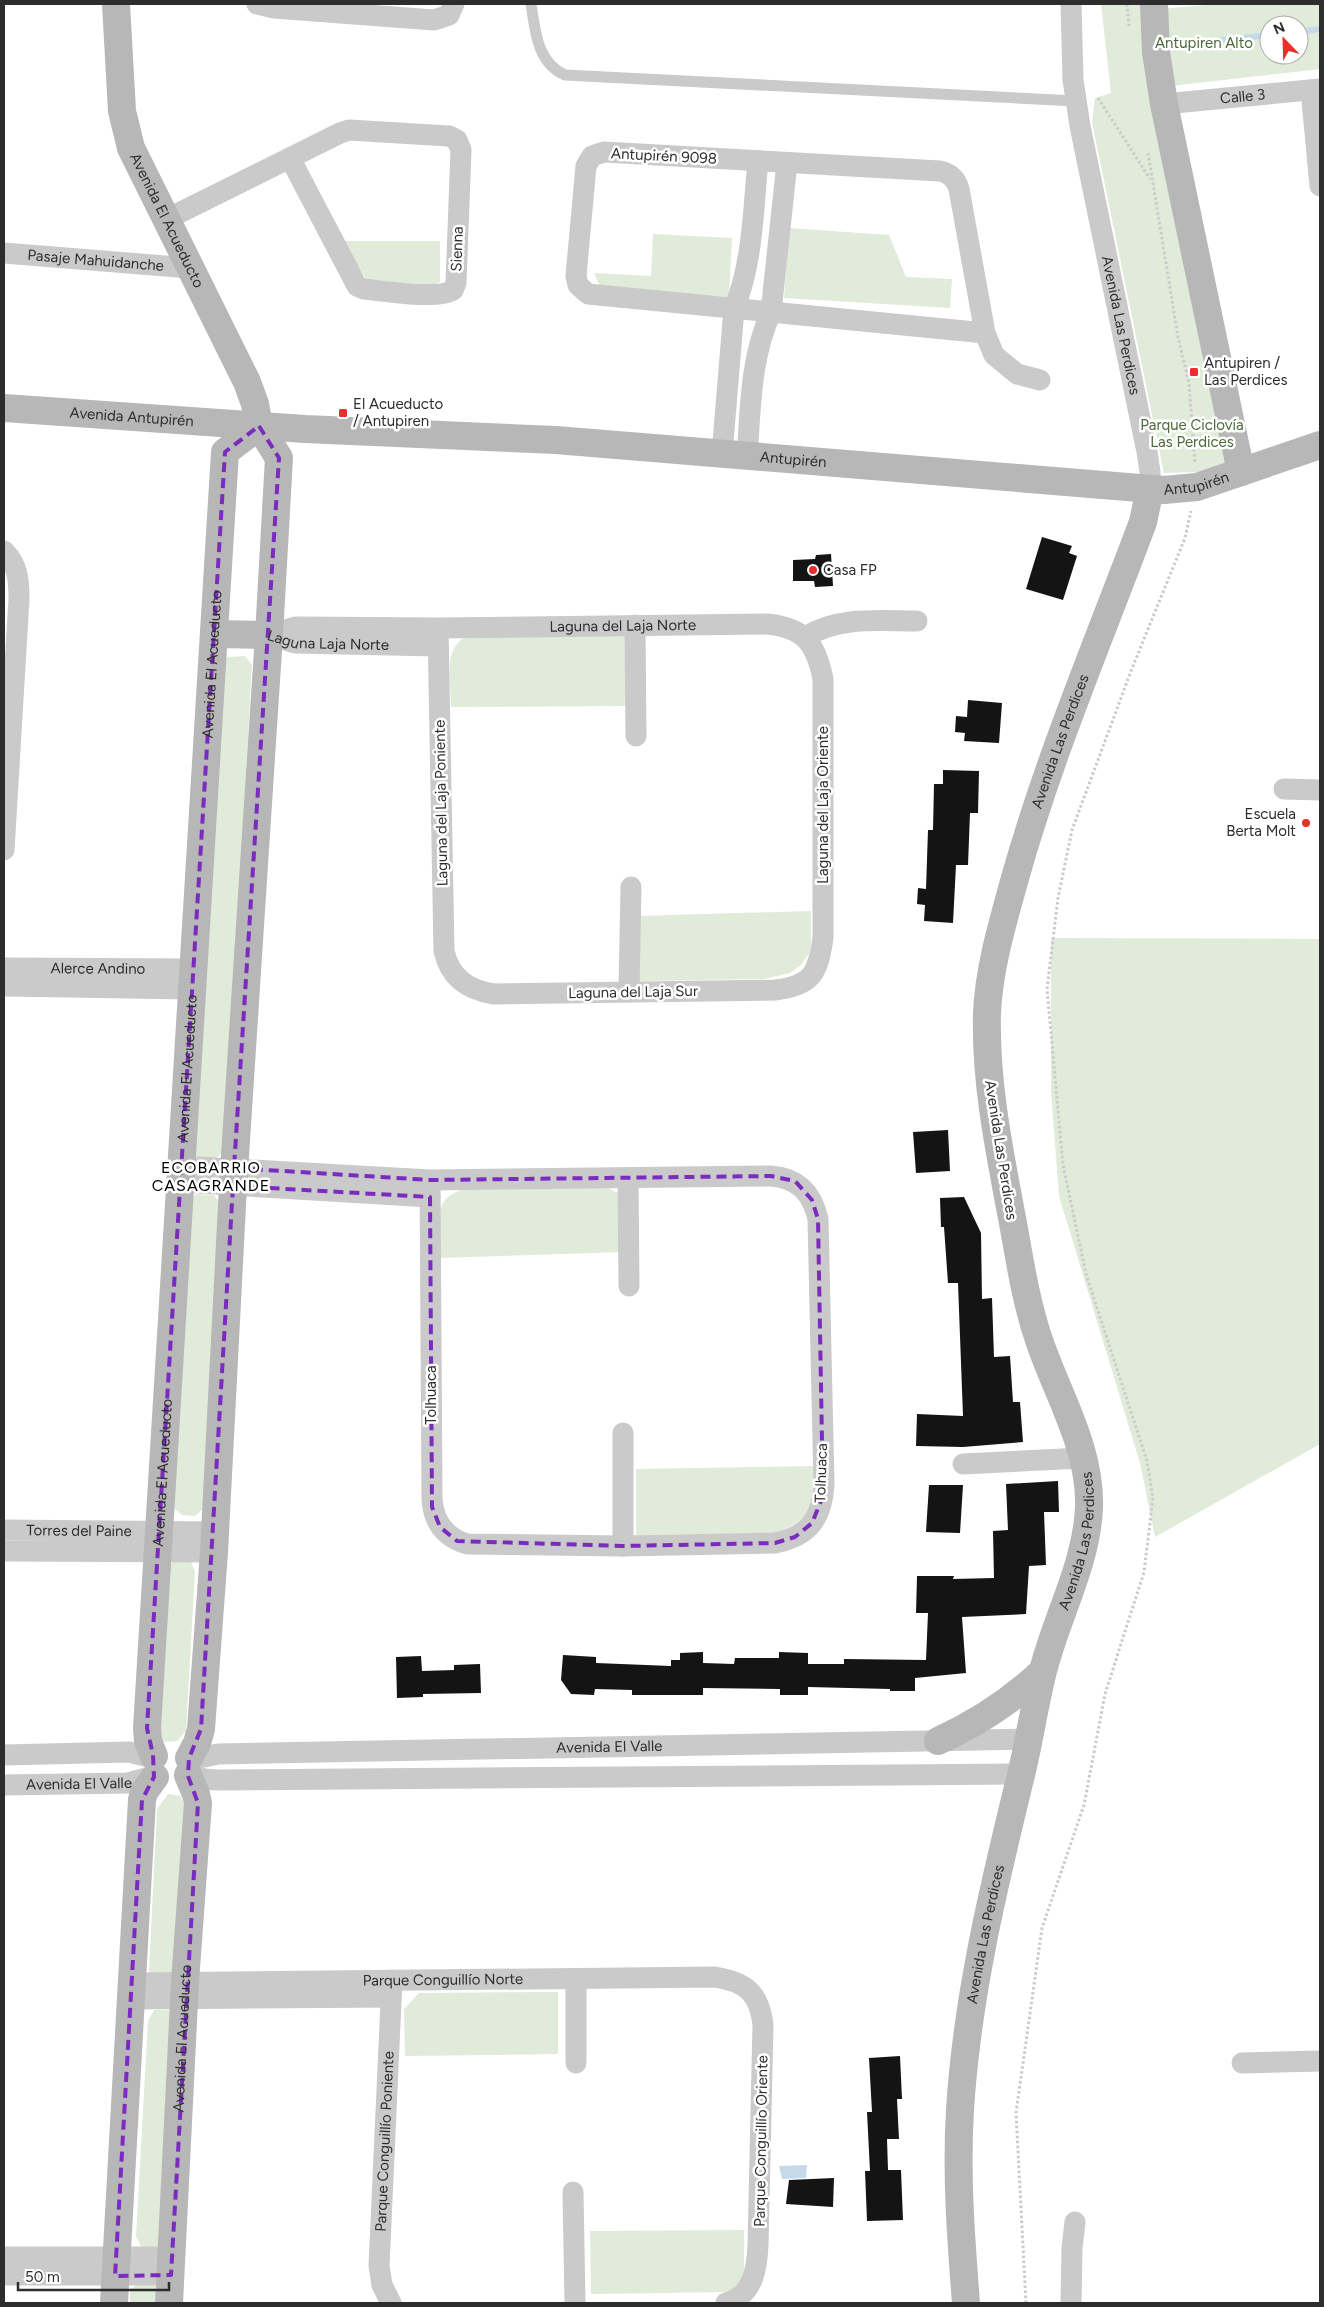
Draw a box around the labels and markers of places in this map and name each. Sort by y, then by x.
place label: Antupiren / Las Perdices [1204,354,1288,389]
marker: Antupiren / Las Perdices [1188,366,1200,378]
place label: El Acueducto / Antupiren [353,395,444,430]
marker: El Acueducto / Antupiren [337,407,349,419]
place label: Casa FP [823,561,877,579]
marker: Casa FP [807,564,819,576]
place label: Escuela Berta Molt [1226,805,1296,840]
marker: Escuela Berta Molt [1300,817,1312,829]

